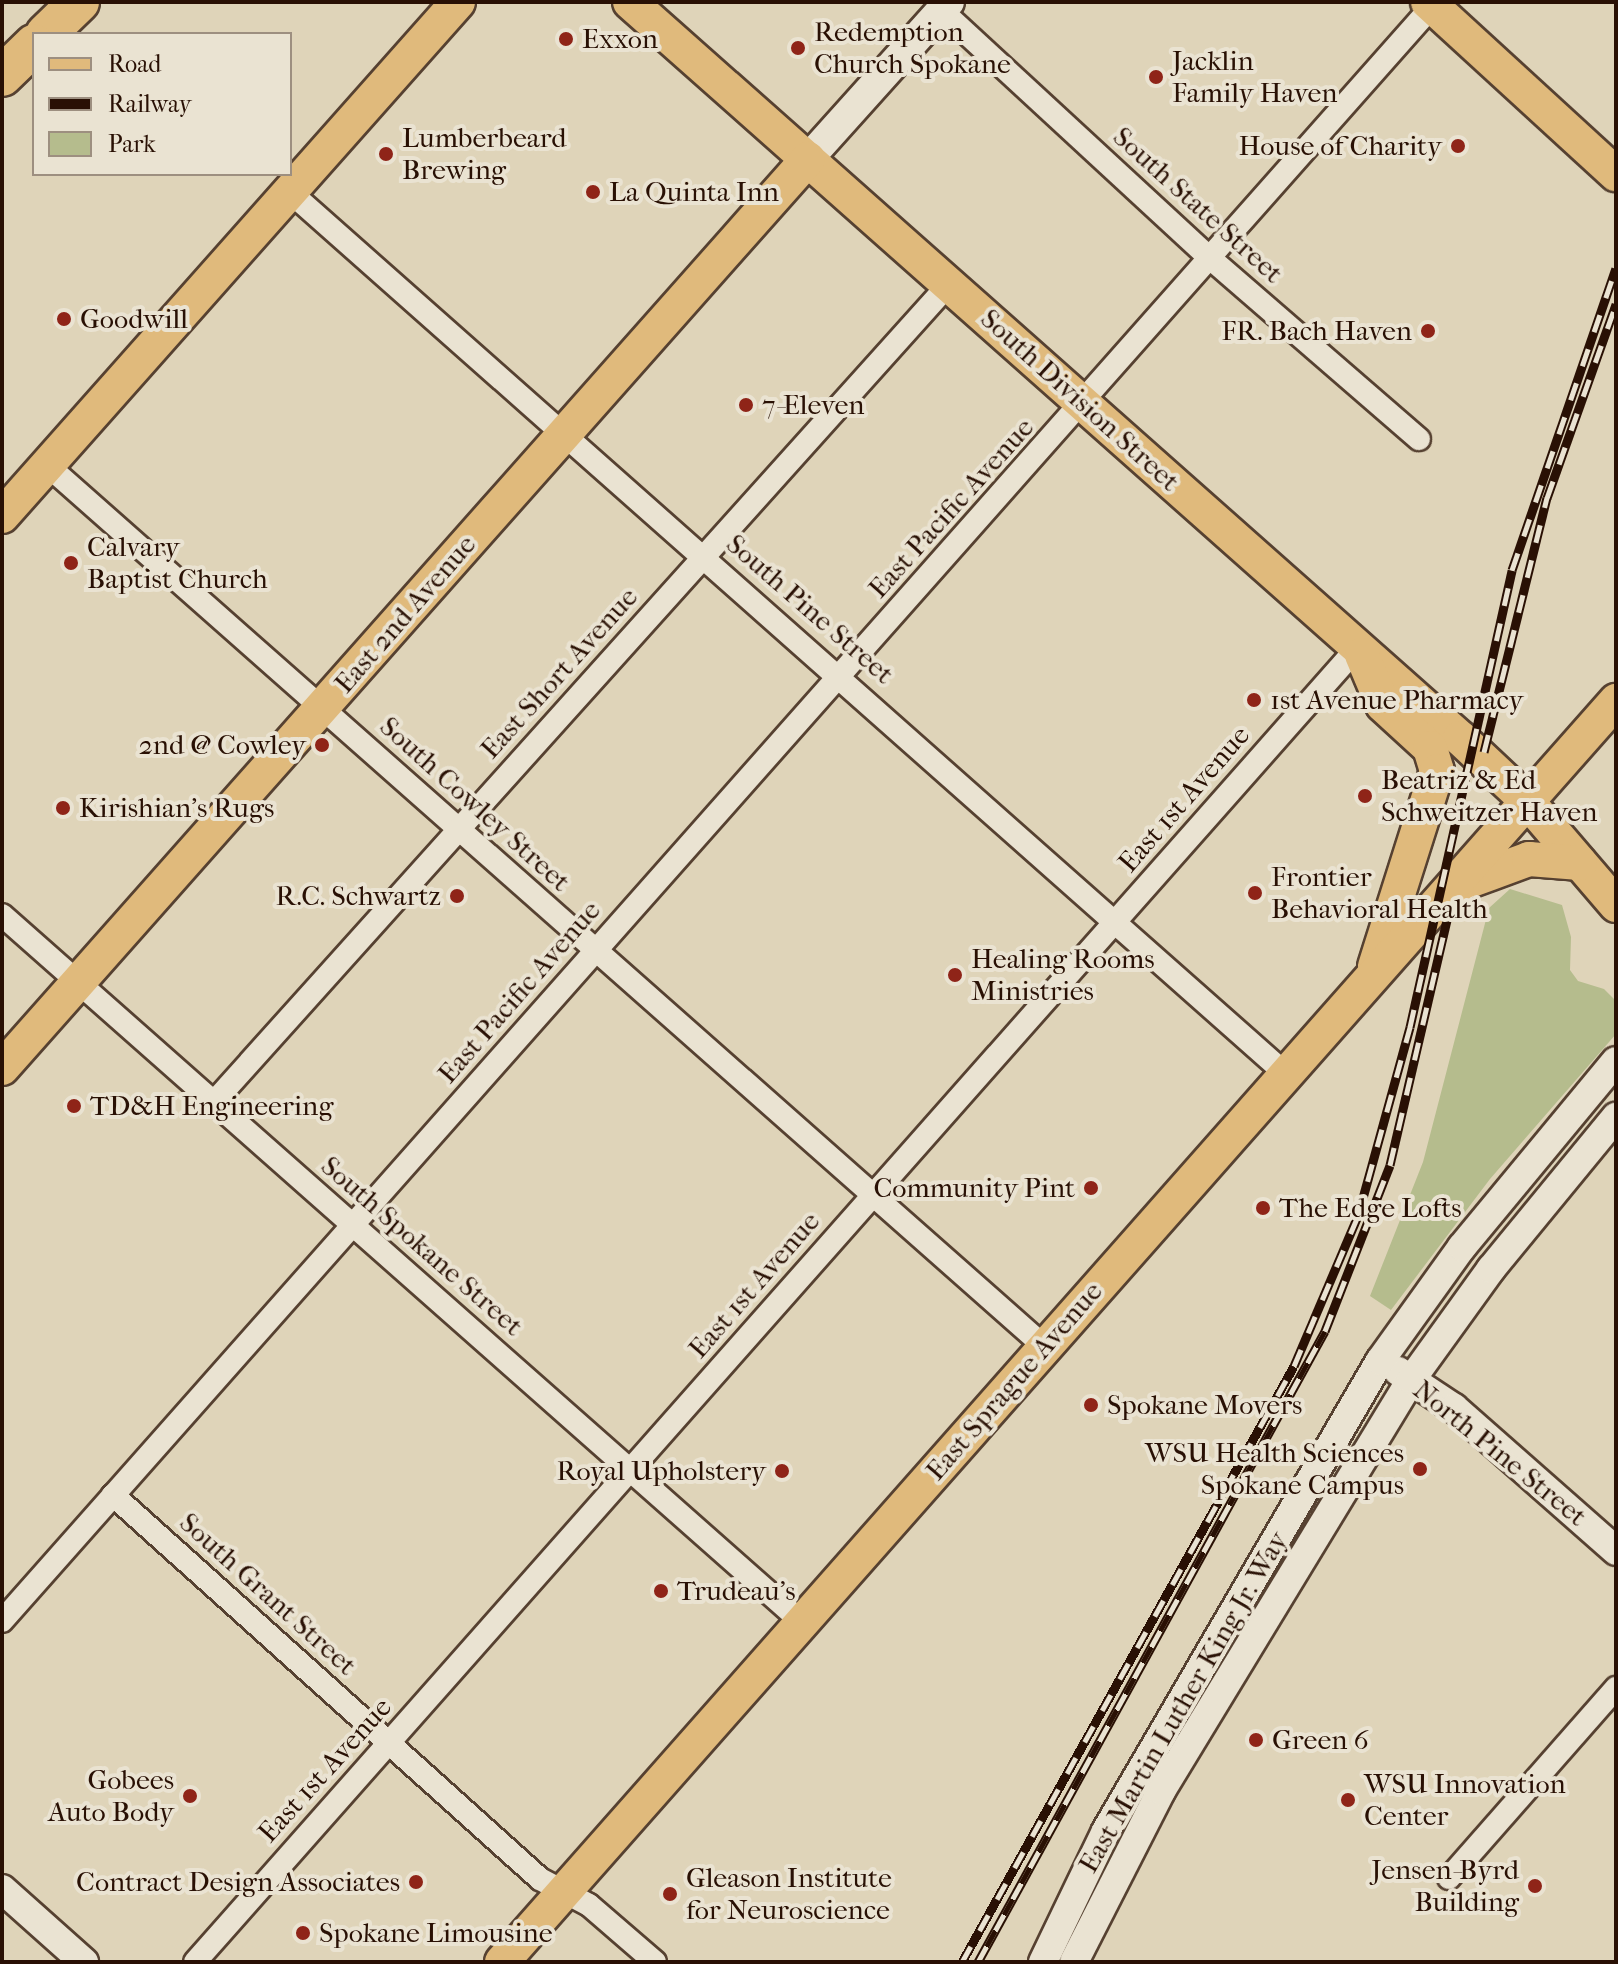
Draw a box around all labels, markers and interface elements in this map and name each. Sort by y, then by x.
place label: Redemption Church Spokane [814,15,1011,81]
place label: Exxon [582,22,658,56]
marker: Exxon [557,30,575,48]
legend [32,32,292,176]
marker: Redemption Church Spokane [789,39,807,57]
place label: Jacklin Family Haven [1172,44,1338,110]
text: Road [108,50,161,78]
marker: Jacklin Family Haven [1147,68,1165,86]
text: Railway [108,90,191,118]
street label: South State Street [1106,120,1290,290]
place label: Lumberbeard Brewing [402,121,567,187]
place label: House of Charity [1239,129,1442,163]
text: Park [108,130,156,158]
marker: House of Charity [1449,137,1467,155]
marker: Lumberbeard Brewing [377,145,395,163]
place label: La Quinta Inn [609,175,779,209]
marker: La Quinta Inn [584,183,602,201]
place label: Goodwill [80,302,188,336]
street label: South Division Street [974,302,1186,498]
marker: Goodwill [55,310,73,328]
place label: FR. Bach Haven [1221,314,1412,348]
marker: FR. Bach Haven [1419,322,1437,340]
place label: 7-Eleven [762,388,865,422]
marker: 7-Eleven [737,396,755,414]
street label: East Pacific Avenue [861,411,1041,605]
street label: South Pine Street [719,527,901,691]
street label: East 2nd Avenue [327,528,483,700]
place label: Calvary Baptist Church [87,530,268,596]
marker: Calvary Baptist Church [62,554,80,572]
street label: East Short Avenue [473,580,645,766]
place label: 1st Avenue Pharmacy [1270,683,1524,717]
marker: 1st Avenue Pharmacy [1245,691,1263,709]
street label: South Cowley Street [373,710,577,898]
street label: East 1st Avenue [1111,719,1257,879]
place label: 2nd @ Cowley [138,728,306,762]
marker: 2nd @ Cowley [313,736,331,754]
place label: Beatriz & Ed Schweitzer Haven [1381,763,1597,829]
marker: Beatriz & Ed Schweitzer Haven [1356,787,1374,805]
place label: Kirishian's Rugs [79,791,274,825]
marker: Kirishian's Rugs [54,799,72,817]
place label: Frontier Behavioral Health [1271,860,1488,926]
place label: R.C. Schwartz [276,879,441,913]
marker: Frontier Behavioral Health [1246,884,1264,902]
marker: R.C. Schwartz [448,887,466,905]
street label: East Pacific Avenue [431,894,607,1090]
place label: Healing Rooms Ministries [971,942,1155,1008]
marker: Healing Rooms Ministries [946,966,964,984]
place label: TD&H Engineering [90,1089,333,1123]
marker: TD&H Engineering [65,1097,83,1115]
street label: South Spokane Street [314,1149,530,1343]
place label: Community Pint [873,1171,1075,1205]
marker: Community Pint [1082,1179,1100,1197]
place label: The Edge Lofts [1279,1191,1462,1225]
marker: The Edge Lofts [1254,1199,1272,1217]
street label: East 1st Avenue [681,1205,827,1365]
street label: East Sprague Avenue [919,1275,1109,1487]
street label: North Pine Street [1406,1373,1594,1533]
place label: Spokane Movers [1107,1388,1302,1422]
marker: Spokane Movers [1082,1396,1100,1414]
place label: WSU Health Sciences Spokane Campus [1145,1436,1404,1502]
place label: Royal Upholstery [556,1454,766,1488]
marker: WSU Health Sciences Spokane Campus [1411,1460,1429,1478]
marker: Royal Upholstery [773,1462,791,1480]
street label: South Grant Street [173,1506,363,1682]
street label: East Martin Luther King Jr. Way [1071,1525,1295,1879]
place label: Trudeau's [677,1574,796,1608]
marker: Trudeau's [652,1582,670,1600]
street label: East 1st Avenue [251,1691,399,1849]
place label: Green 6 [1272,1723,1369,1757]
marker: Green 6 [1247,1731,1265,1749]
place label: Gobees Auto Body [48,1763,174,1829]
place label: WSU Innovation Center [1364,1767,1566,1833]
marker: Gobees Auto Body [181,1787,199,1805]
marker: WSU Innovation Center [1339,1791,1357,1809]
place label: Jensen-Byrd Building [1371,1853,1519,1919]
place label: Gleason Institute for Neuroscience [686,1861,892,1927]
place label: Contract Design Associates [76,1865,400,1899]
marker: Contract Design Associates [407,1873,425,1891]
marker: Jensen-Byrd Building [1526,1877,1544,1895]
marker: Gleason Institute for Neuroscience [661,1885,679,1903]
place label: Spokane Limousine [319,1916,553,1950]
marker: Spokane Limousine [294,1924,312,1942]

